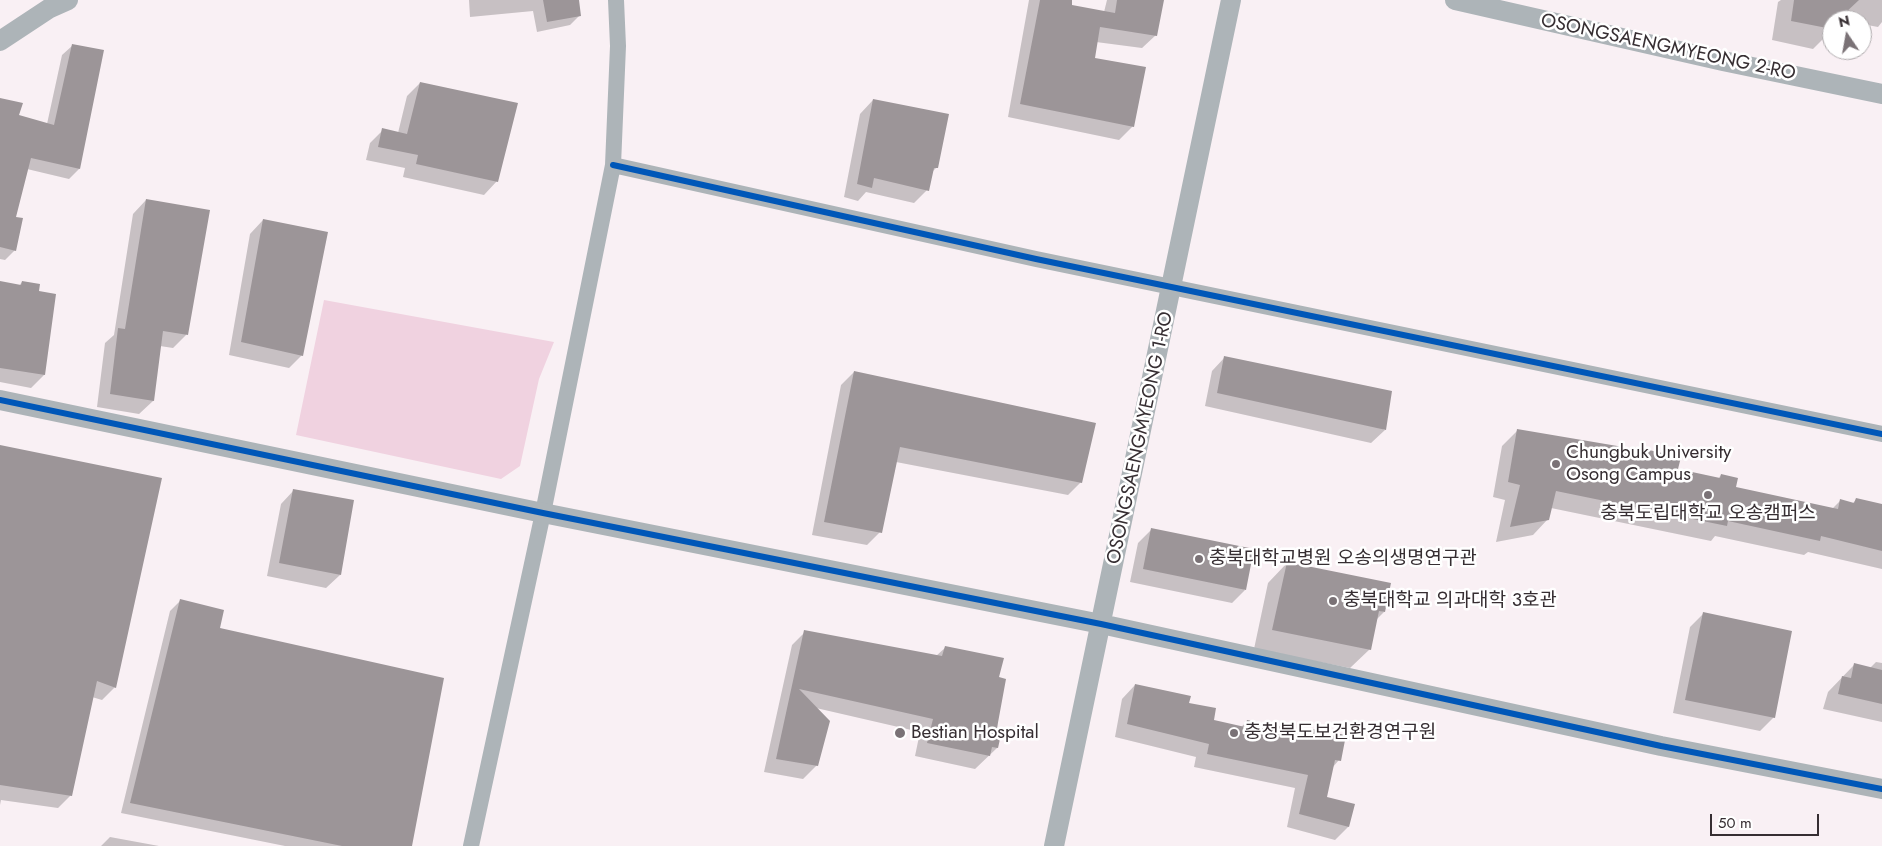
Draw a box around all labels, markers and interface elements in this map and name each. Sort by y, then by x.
street label: OSONGSAENGMYEONG 2-RO [1539,10,1797,86]
north arrow [1822,10,1872,60]
text: N [1837,10,1852,32]
street label: OSONGSAENGMYEONG 1-RO [1103,310,1179,566]
place label: Chungbuk University Osong Campus [1566,442,1731,486]
marker: Chungbuk University Osong Campus [1550,458,1562,470]
marker: 충북도립대학교 오송캠퍼스 [1702,489,1714,501]
place label: 충북도립대학교 오송캠퍼스 [1600,503,1816,525]
place label: 충북대학교병원 오송의생명연구관 [1209,548,1477,570]
marker: 충북대학교병원 오송의생명연구관 [1193,553,1205,565]
place label: 충북대학교 의과대학 3호관 [1343,590,1557,612]
marker: 충북대학교 의과대학 3호관 [1327,595,1339,607]
place label: Bestian Hospital [911,722,1039,744]
place label: 충청북도보건환경연구원 [1244,722,1436,744]
marker: Bestian Hospital [893,726,907,740]
marker: 충청북도보건환경연구원 [1228,727,1240,739]
scale bar [1712,804,1821,836]
text: 50 m [1718,812,1752,834]

